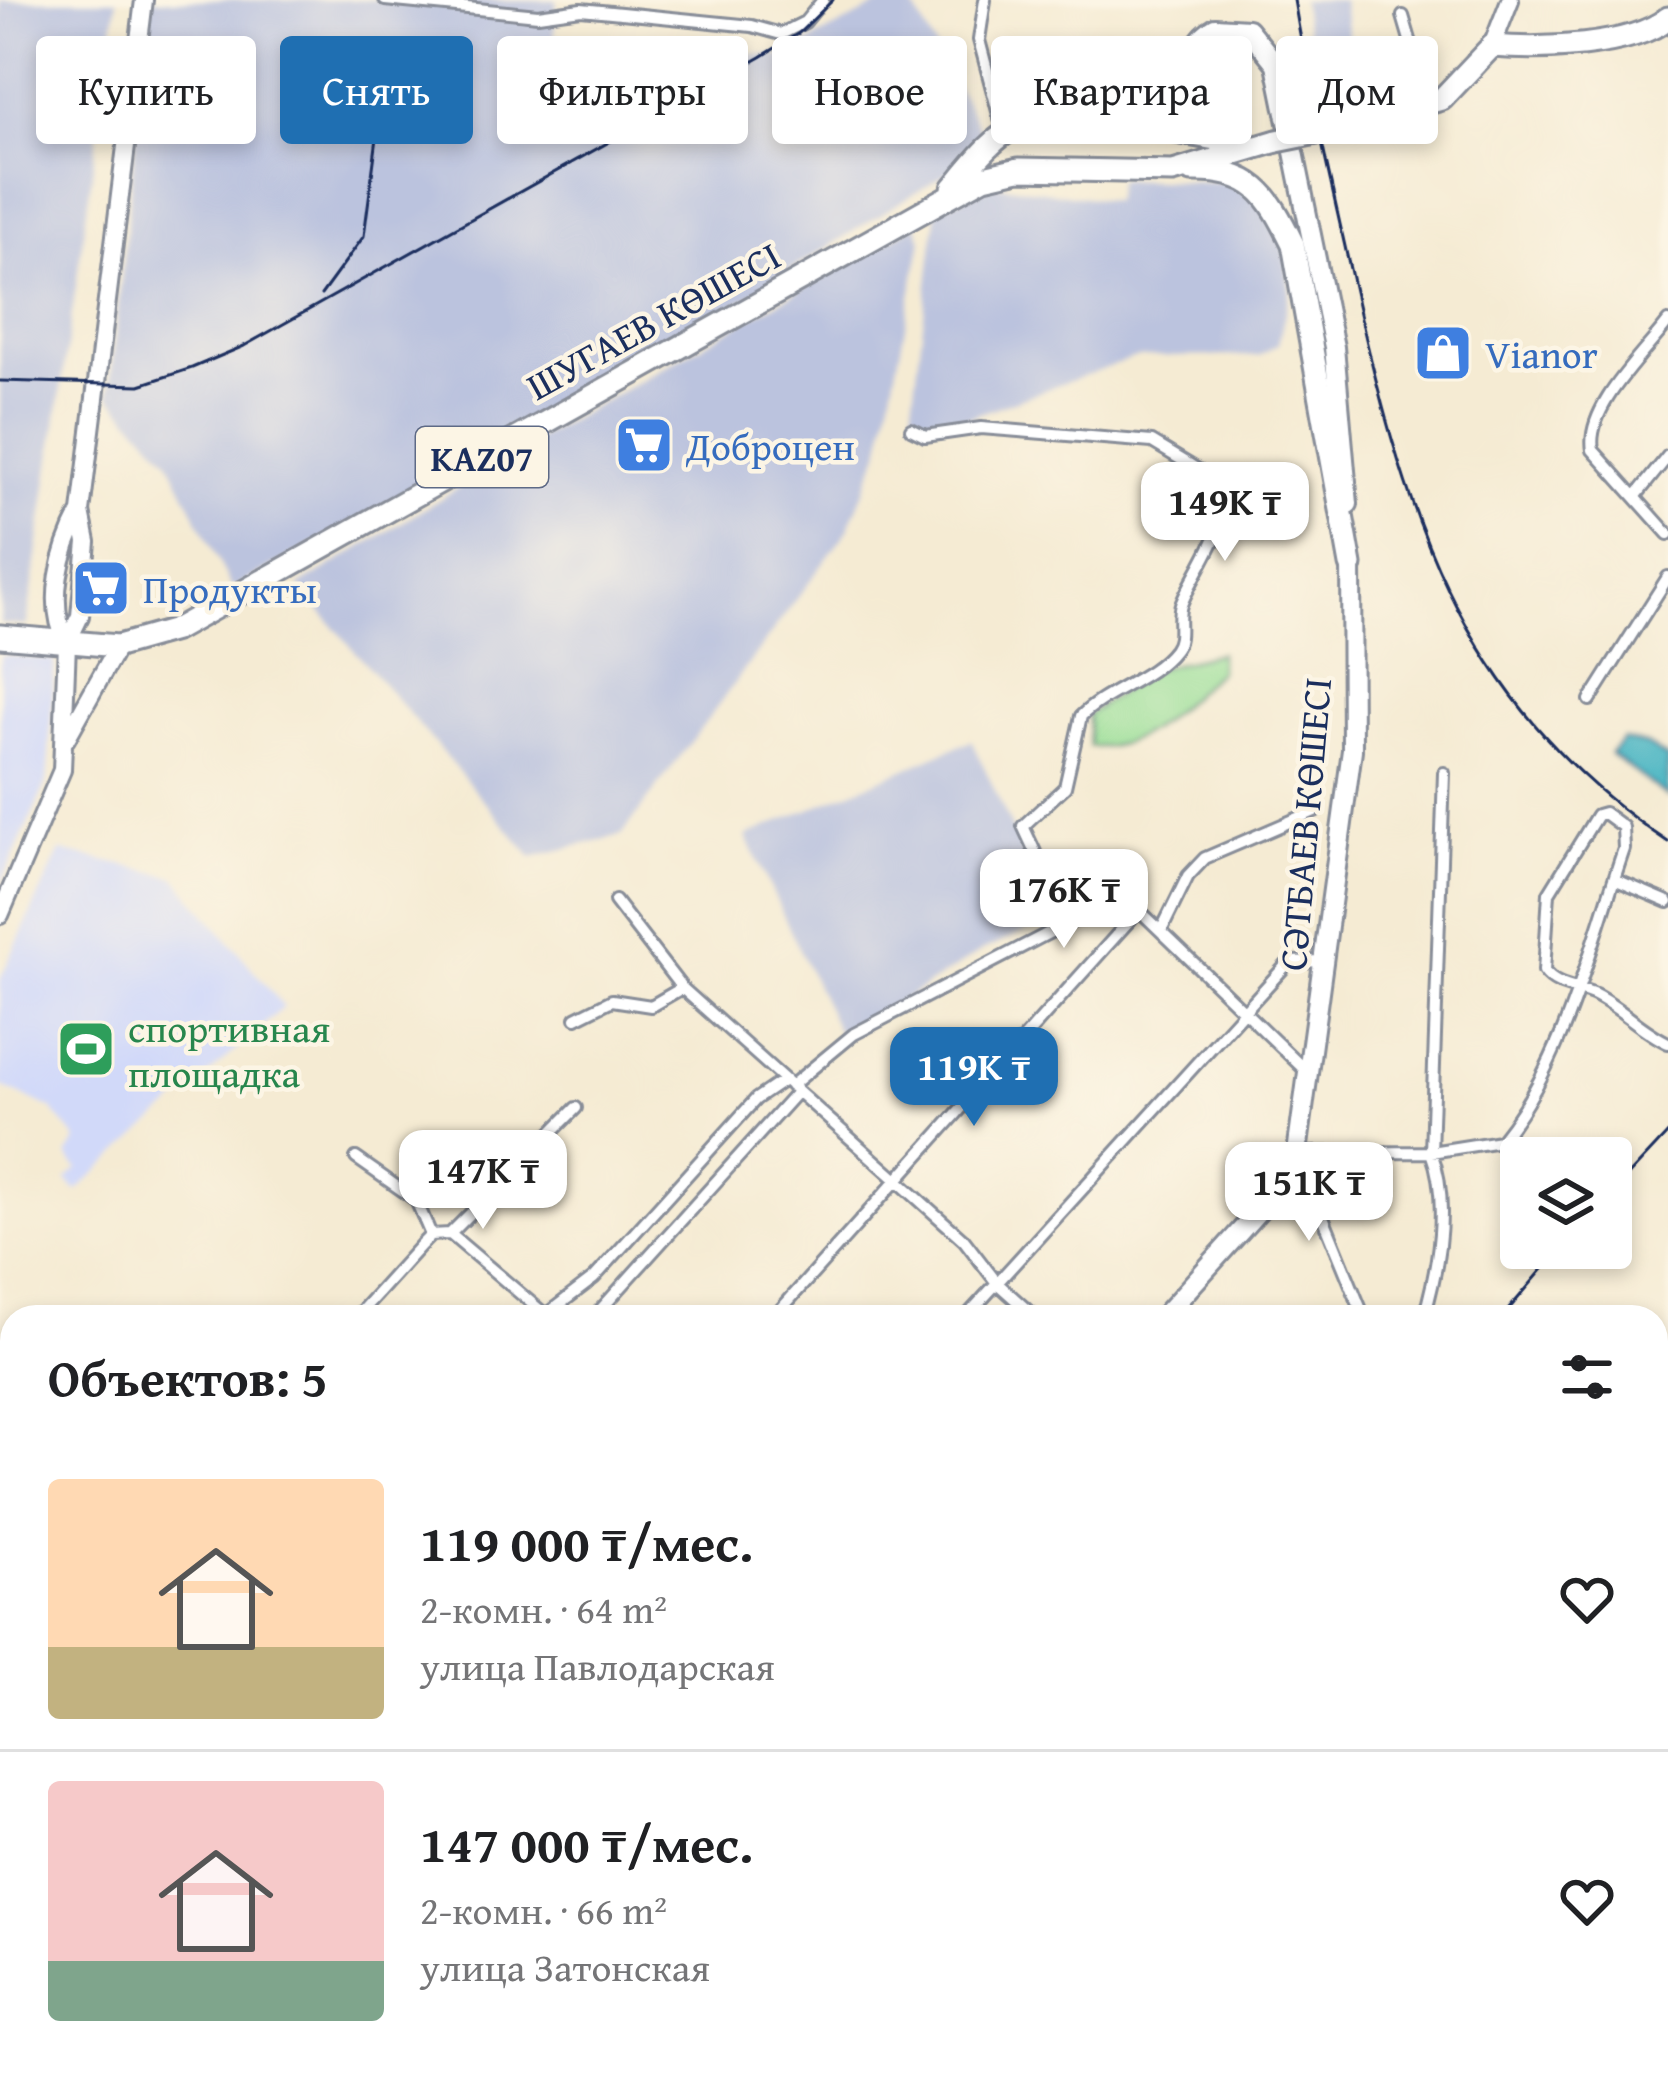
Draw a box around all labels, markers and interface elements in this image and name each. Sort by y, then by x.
chip: Купить [36,36,256,144]
chip: Снять [280,36,473,144]
chip: Фильтры [497,36,748,144]
chip: Новое [772,36,967,144]
chip: Квартира [991,36,1252,144]
chip: Дом [1276,36,1438,144]
street label: ШУГАЕВ КӨШЕСІ [516,227,790,413]
shop icon: Vianor [1412,322,1474,384]
place label: Vianor [1485,325,1598,382]
supermarket icon: Доброцен [613,414,675,476]
place label: Доброцен [685,417,855,474]
road number: KAZ07 [416,427,548,487]
pin: 149K ₸ [1127,462,1323,564]
text: 149K ₸ [1168,472,1282,529]
supermarket icon: Продукты [70,557,132,619]
place label: Продукты [143,560,317,617]
street label: СӘТБАЕВ КӨШЕСІ [1263,675,1345,973]
pin: 176K ₸ [966,849,1162,951]
text: 176K ₸ [1007,859,1121,916]
place label: спортивная площадка [128,999,330,1101]
sports icon: спортивная площадка [55,1018,117,1080]
pin: 119K ₸ [876,1027,1072,1129]
text: 119K ₸ [917,1037,1031,1094]
pin: 147K ₸ [385,1130,581,1232]
map controls [1500,1137,1632,1269]
button: layers [1500,1137,1632,1269]
text: 147K ₸ [426,1140,540,1197]
pin: 151K ₸ [1211,1142,1407,1244]
text: 151K ₸ [1252,1152,1366,1209]
text: Объектов: 5 [48,1340,328,1415]
icon: filters [1554,1344,1620,1410]
text: 119 000 ₸/мес. [420,1505,753,1580]
icon: home [144,1527,288,1671]
icon: heart [1554,1566,1620,1632]
text: 2-комн. · 64 m² [420,1580,667,1637]
text: улица Павлодарская [420,1637,775,1694]
text: 147 000 ₸/мес. [420,1806,753,1881]
icon: home [144,1829,288,1973]
icon: heart [1554,1868,1620,1934]
text: 2-комн. · 66 m² [420,1881,667,1938]
text: улица Затонская [420,1938,710,1995]

